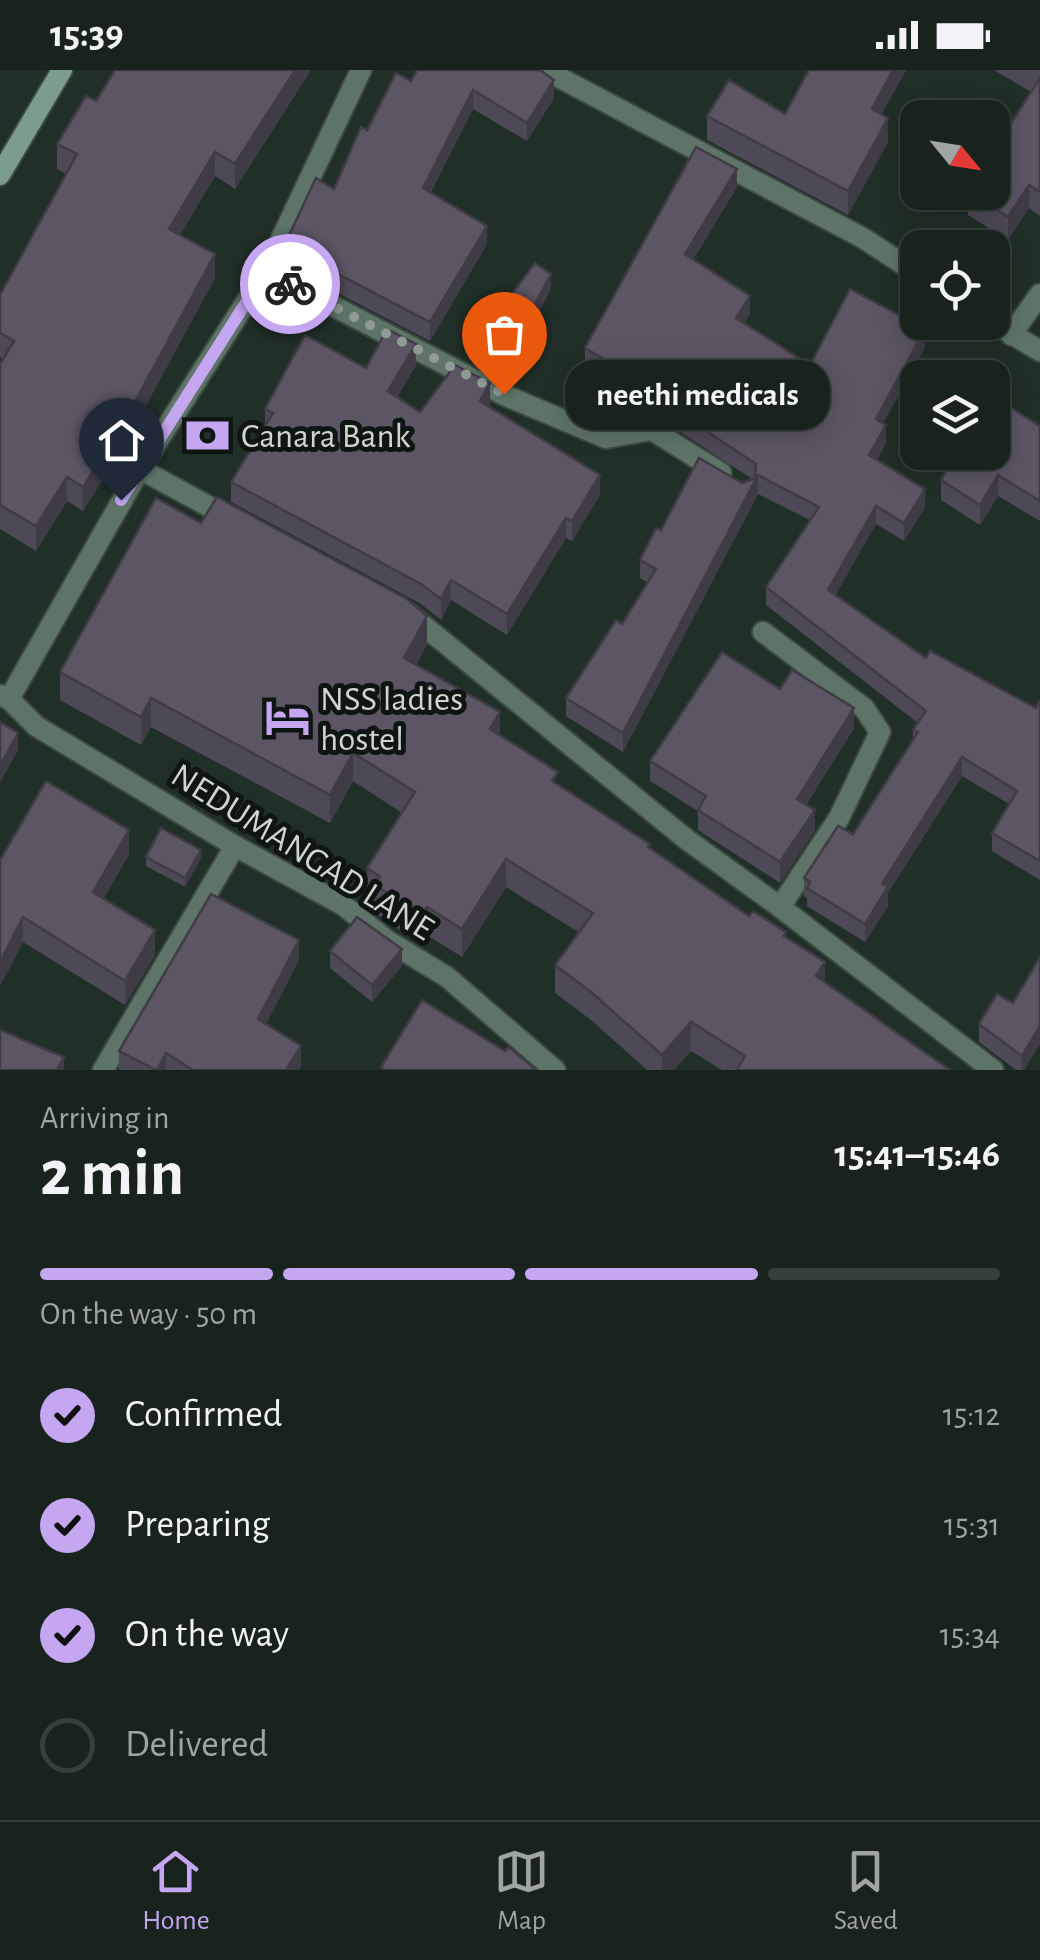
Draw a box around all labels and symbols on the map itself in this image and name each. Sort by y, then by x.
north arrow [900,100,1010,210]
courier [240,234,340,334]
pin [462,292,547,395]
callout: neethi medicals [564,359,829,429]
pin [79,398,164,501]
bank icon: Canara Bank [184,411,232,459]
place label: Canara Bank [241,419,410,454]
place label: NSS ladies hostel [320,682,463,757]
hotel icon: NSS ladies hostel [263,694,311,742]
street label: NEDUMANGAD LANE [165,758,439,947]

